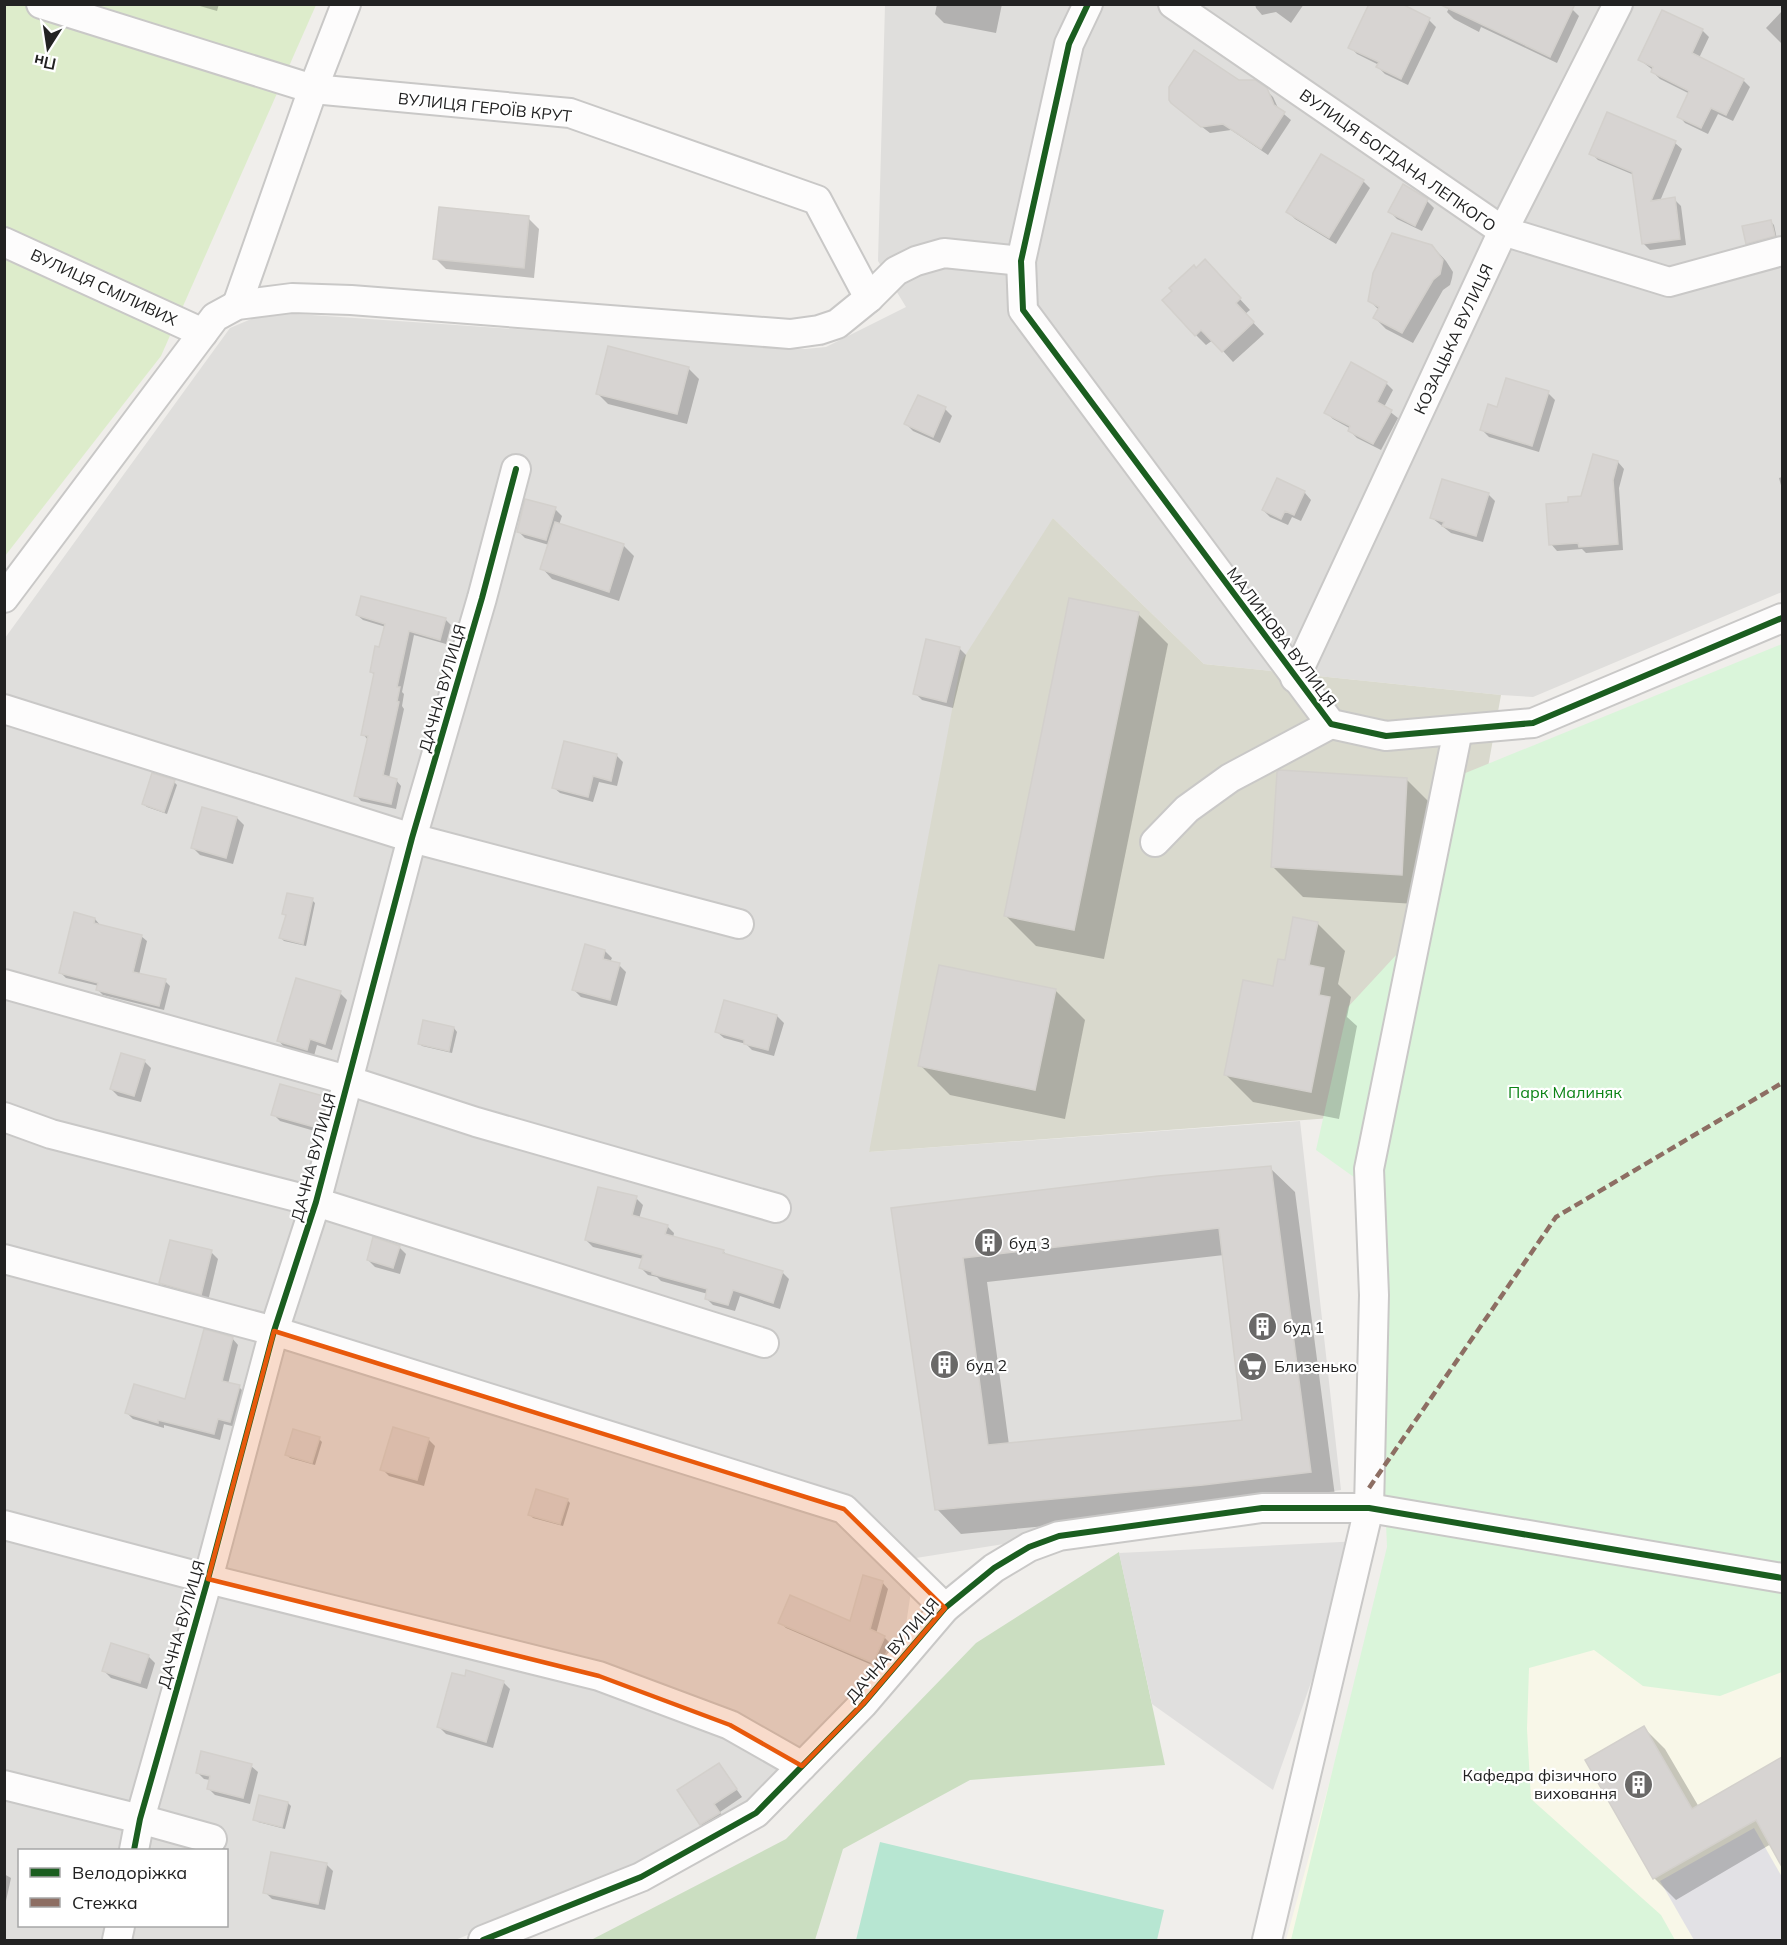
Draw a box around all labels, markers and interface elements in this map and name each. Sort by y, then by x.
north arrow [18,18,78,78]
text: Пн [32,51,58,75]
street label: ВУЛИЦЯ БОГДАНА ЛЕПКОГО [1296,84,1500,236]
street label: ВУЛИЦЯ ГЕРОЇВ КРУТ [397,88,573,126]
street label: ВУЛИЦЯ СМІЛИВИХ [28,244,181,330]
street label: КОЗАЦЬКА ВУЛИЦЯ [1409,261,1497,417]
street label: МАЛИНОВА ВУЛИЦЯ [1223,563,1341,711]
street label: ДАЧНА ВУЛИЦЯ [414,622,470,754]
park label: Парк Малиняк [1508,1082,1622,1102]
street label: ДАЧНА ВУЛИЦЯ [286,1091,340,1223]
building icon: буд 3 [972,1227,1004,1259]
place label: буд 3 [1009,1233,1050,1253]
building icon: буд 1 [1246,1311,1278,1343]
place label: буд 1 [1283,1317,1324,1337]
building icon: буд 2 [929,1349,961,1381]
supermarket icon: Близенько [1237,1350,1269,1382]
place label: буд 2 [966,1355,1007,1375]
place label: Близенько [1274,1356,1357,1376]
street label: ДАЧНА ВУЛИЦЯ [153,1558,209,1690]
street label: ДАЧНА ВУЛИЦЯ [841,1594,943,1706]
place label: Кафедра фізичного виховання [1462,1765,1617,1803]
building icon: Кафедра фізичного виховання [1622,1768,1654,1800]
legend [18,1849,228,1927]
text: Велодоріжка [72,1861,187,1884]
text: Стежка [72,1891,138,1914]

